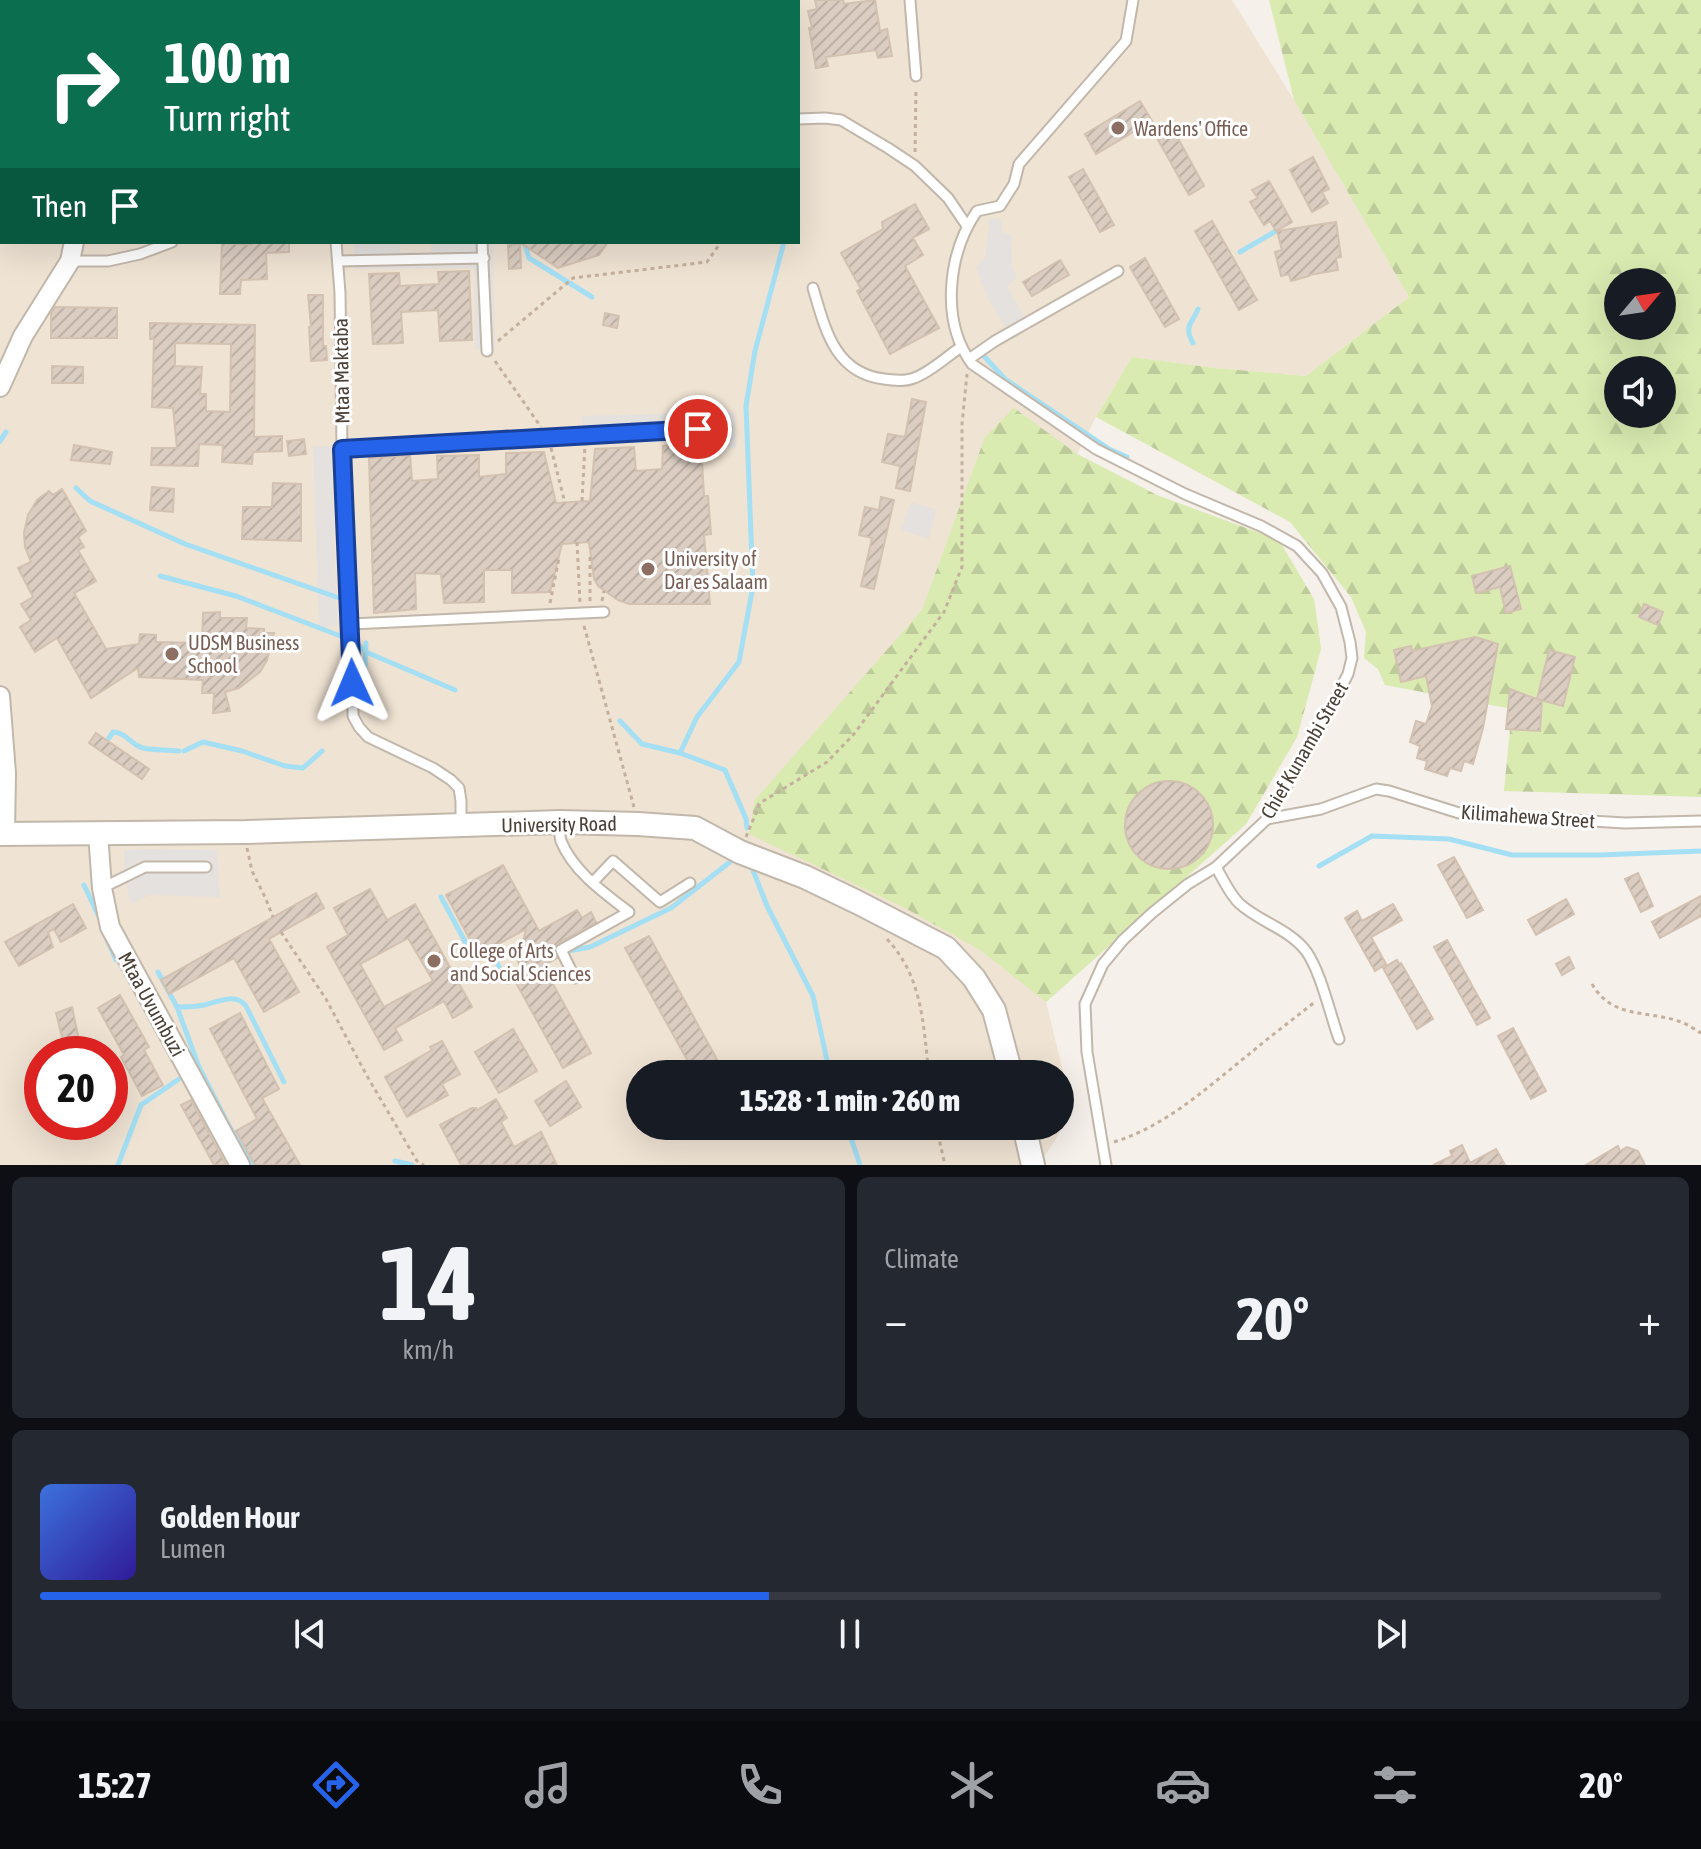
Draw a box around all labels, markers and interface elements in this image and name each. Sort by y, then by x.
text: 100 m [164,31,291,95]
icon: right [32,32,136,136]
text: Turn right [164,97,291,139]
place label: Wardens' Office [1134,117,1248,140]
marker: Wardens' Office [1109,119,1127,137]
icon: arrive [103,184,147,228]
text: Then [32,189,87,223]
north arrow [1604,268,1676,340]
map controls [1604,268,1676,428]
street label: Mtaa Maktaba [329,318,353,424]
button: sound [1604,356,1676,428]
pin [664,395,732,463]
icon: arrive [676,407,720,451]
place label: University of Dar es Salaam [664,547,768,593]
marker: University of Dar es Salaam [639,560,657,578]
place label: UDSM Business School [188,631,299,677]
position arrow [310,641,394,725]
marker: UDSM Business School [163,645,181,663]
street label: Chief Kunambi Street [1256,677,1353,822]
street label: Kilimahewa Street [1460,800,1596,832]
street label: University Road [501,811,617,837]
place label: College of Arts and Social Sciences [450,939,591,985]
street label: Mtaa Uvumbuzi [114,948,190,1060]
marker: College of Arts and Social Sciences [425,952,443,970]
speed limit sign: 20 [24,1036,128,1140]
text: 15:28 · 1 min · 260 m [740,1083,960,1117]
text: 14 [379,1223,477,1342]
text: Climate [885,1244,959,1274]
text: 20° [1236,1284,1309,1353]
text: − [885,1294,907,1344]
text: + [1638,1294,1661,1344]
text: km/h [402,1335,454,1365]
text: Golden Hour [160,1500,299,1534]
text: Lumen [160,1534,226,1564]
icon: previous [288,1612,332,1656]
icon: pause [828,1612,872,1656]
icon: next [1369,1612,1413,1656]
icon: directions [308,1757,364,1813]
icon: music [520,1757,576,1813]
icon: phone [732,1757,788,1813]
icon: climate [944,1757,1000,1813]
icon: car [1155,1757,1211,1813]
icon: filters [1367,1757,1423,1813]
text: 15:27 [78,1764,152,1806]
text: 20° [1579,1764,1623,1806]

